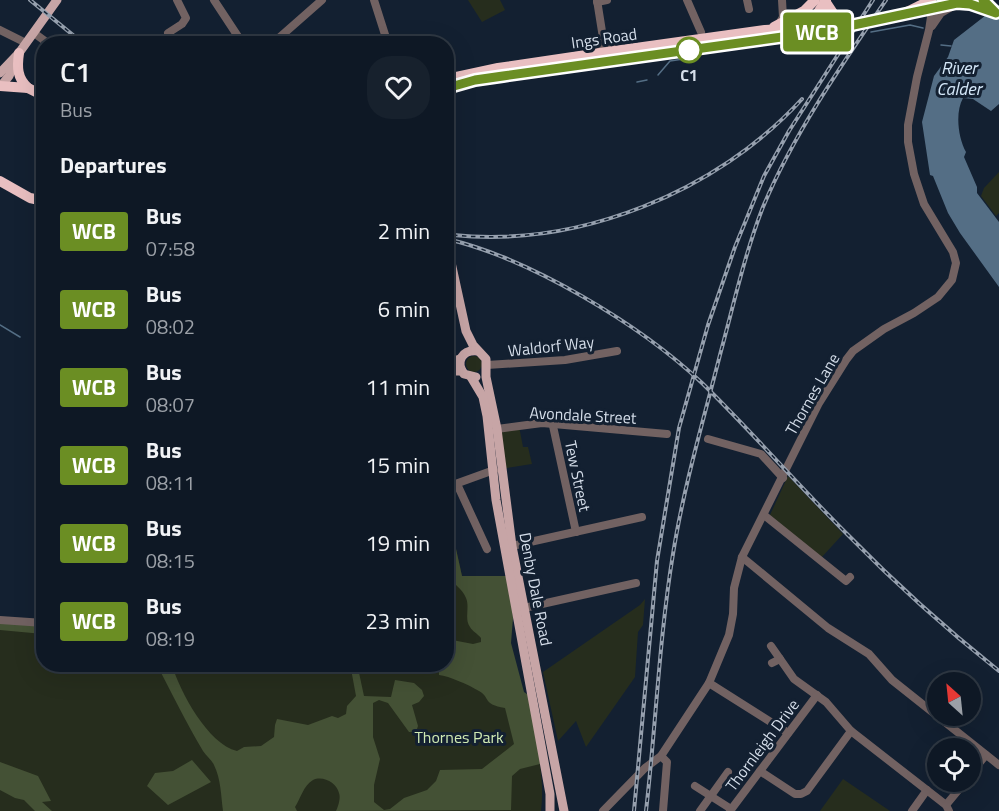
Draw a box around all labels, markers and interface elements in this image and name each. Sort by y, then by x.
line badge: WCB [782,12,852,51]
text: WCB [795,16,839,48]
street label: Ings Road [569,21,639,55]
marker: C1 [676,37,702,63]
text: C1 [60,50,91,93]
water label: River Calder [937,54,984,102]
button: heart [367,56,430,119]
place label: C1 [680,63,698,87]
text: Bus [60,94,92,125]
text: Departures [60,148,167,182]
text: Bus [146,199,182,233]
text: 2 min [378,214,430,248]
text: WCB [72,215,116,247]
text: 07:58 [146,233,195,264]
text: Bus [146,277,182,311]
text: 6 min [378,292,430,326]
text: WCB [72,293,116,325]
text: 08:02 [146,311,195,342]
street label: Waldorf Way [507,330,596,362]
street label: Thornes Lane [779,349,845,439]
text: Bus [146,355,182,389]
text: 11 min [365,370,430,404]
text: WCB [72,371,116,403]
text: 08:07 [146,389,195,420]
street label: Avondale Street [529,400,637,430]
text: Bus [146,433,182,467]
street label: Tew Street [559,438,597,514]
text: 15 min [365,448,430,482]
text: WCB [72,449,116,481]
text: 08:11 [146,467,195,498]
text: Bus [146,511,182,545]
text: 19 min [365,526,430,560]
text: WCB [72,527,116,559]
street label: Denby Dale Road [513,530,559,648]
text: 08:15 [146,545,195,576]
text: Bus [146,589,182,623]
text: 23 min [365,604,430,638]
text: WCB [72,605,116,637]
text: 08:19 [146,623,195,654]
north arrow [927,672,981,726]
map controls [927,672,981,792]
street label: Thornleigh Drive [719,694,805,796]
park label: Thornes Park [414,725,504,749]
button: locate [927,738,981,792]

